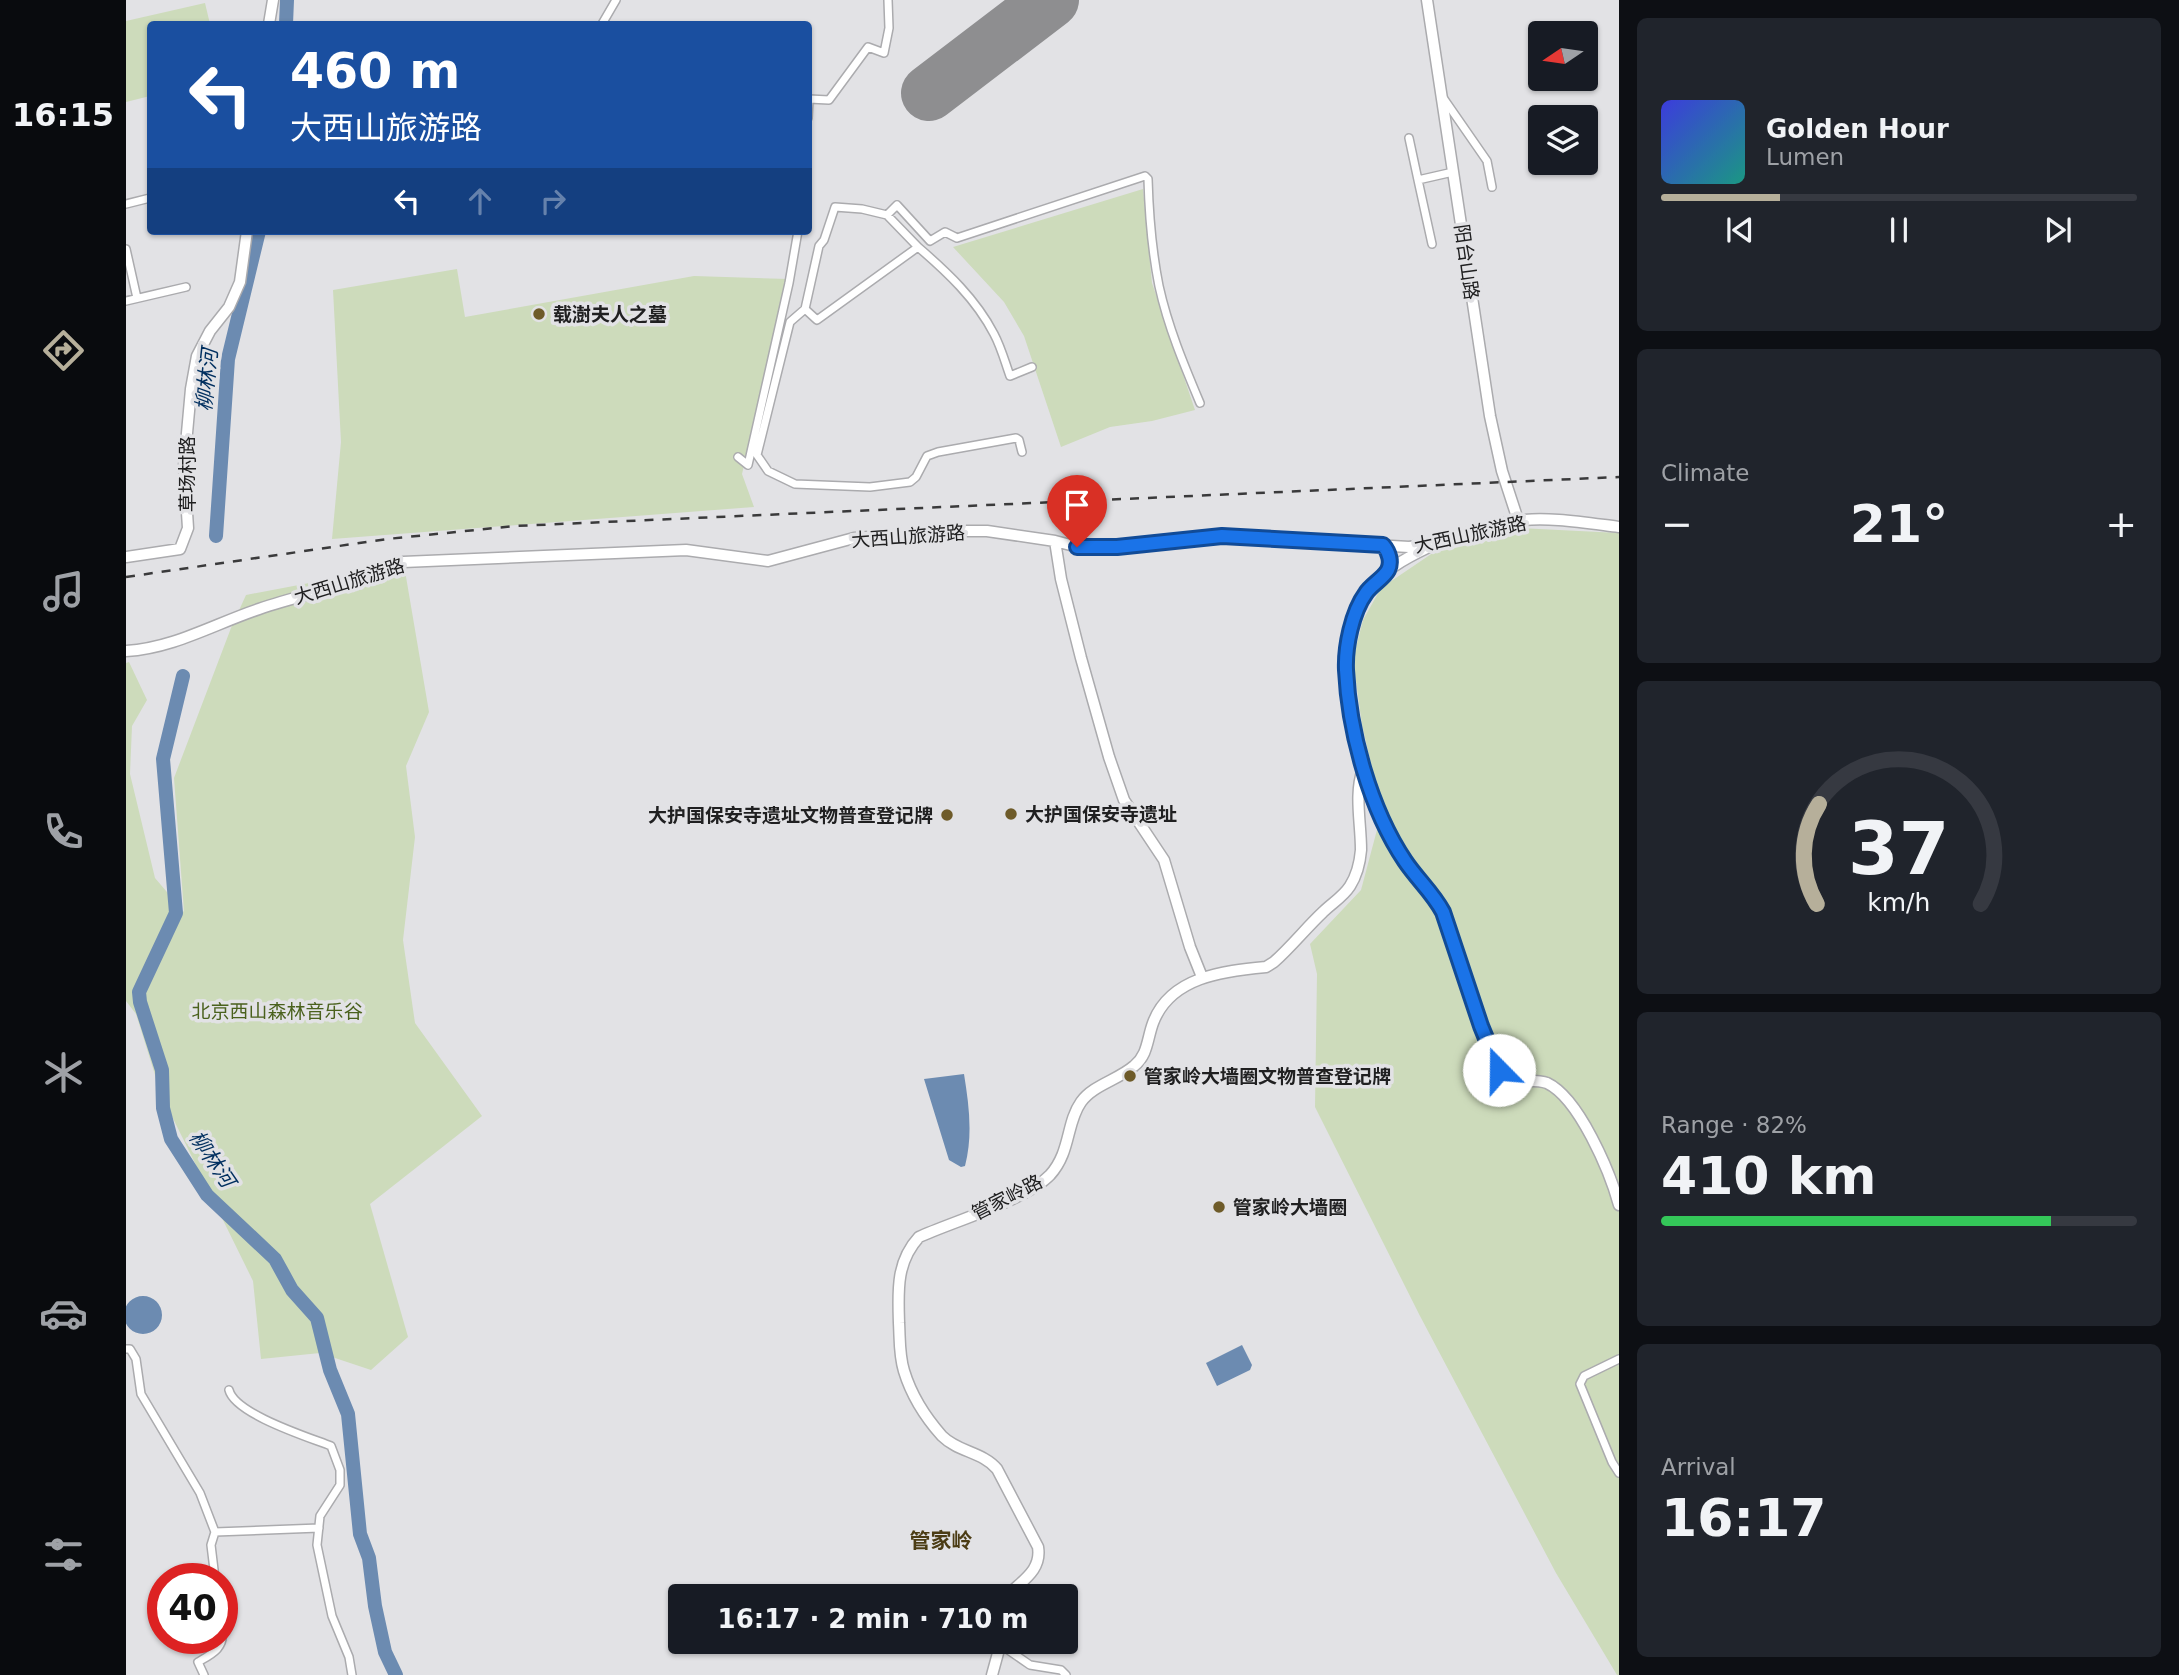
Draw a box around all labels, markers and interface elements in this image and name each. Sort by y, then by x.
north arrow [1528,21,1598,91]
map controls [1528,21,1598,175]
text: 460 m [290,43,460,100]
icon: left [175,49,266,140]
text: 16:15 [12,96,114,134]
button: layers [1528,105,1598,175]
text: 大西山旅游路 [290,109,482,147]
text: Golden Hour [1766,114,1949,144]
text: Lumen [1766,144,1844,170]
icon: left [388,182,426,220]
icon: ahead [461,182,499,220]
icon: right [534,182,572,220]
icon: previous [1721,211,1759,249]
icon: pause [1880,211,1918,249]
icon: next [2039,211,2077,249]
street label: 阳台山路 [1451,223,1483,301]
place label: 载澍夫人之墓 [553,303,667,325]
marker: 载澍夫人之墓 [531,306,547,322]
icon: directions [39,326,88,375]
water label: 柳林河 [192,343,223,413]
street label: 草场村路 [176,436,198,512]
text: Climate [1661,460,1750,486]
pin [1047,475,1107,547]
icon: arrive [1058,486,1096,524]
text: 21° [1850,494,1948,554]
text: − [1661,502,1693,546]
text: + [2105,502,2137,546]
street label: 大西山旅游路 [1412,511,1528,557]
street label: 大西山旅游路 [850,521,966,551]
street label: 大西山旅游路 [291,554,407,608]
icon: music [39,567,88,616]
place label: 大护国保安寺遗址 [1025,803,1177,825]
place label: 大护国保安寺遗址文物普查登记牌 [648,804,933,826]
marker: 大护国保安寺遗址 [1003,806,1019,822]
text: 37 [1848,806,1950,891]
icon: phone [39,807,88,856]
marker: 大护国保安寺遗址文物普查登记牌 [939,807,955,823]
text: km/h [1867,887,1931,916]
park label: 北京西山森林音乐谷 [191,1000,363,1022]
position arrow [1462,1033,1536,1107]
icon: climate [39,1048,88,1097]
place label: 管家岭大墙圈文物普查登记牌 [1144,1065,1391,1087]
marker: 管家岭大墙圈文物普查登记牌 [1122,1068,1138,1084]
text: Range · 82% [1661,1112,1807,1138]
water label: 柳林河 [184,1126,242,1195]
text: 410 km [1661,1146,1876,1206]
street label: 管家岭路 [968,1170,1046,1224]
place label: 管家岭大墙圈 [1233,1196,1347,1218]
marker: 管家岭大墙圈 [1211,1199,1227,1215]
icon: car [39,1289,88,1338]
text: Arrival [1661,1454,1736,1480]
text: 16:17 [1661,1488,1827,1548]
district label: 管家岭 [910,1529,973,1553]
icon: filters [39,1530,88,1579]
speed limit sign: 40 [147,1563,238,1654]
text: 16:17 · 2 min · 710 m [718,1604,1028,1634]

